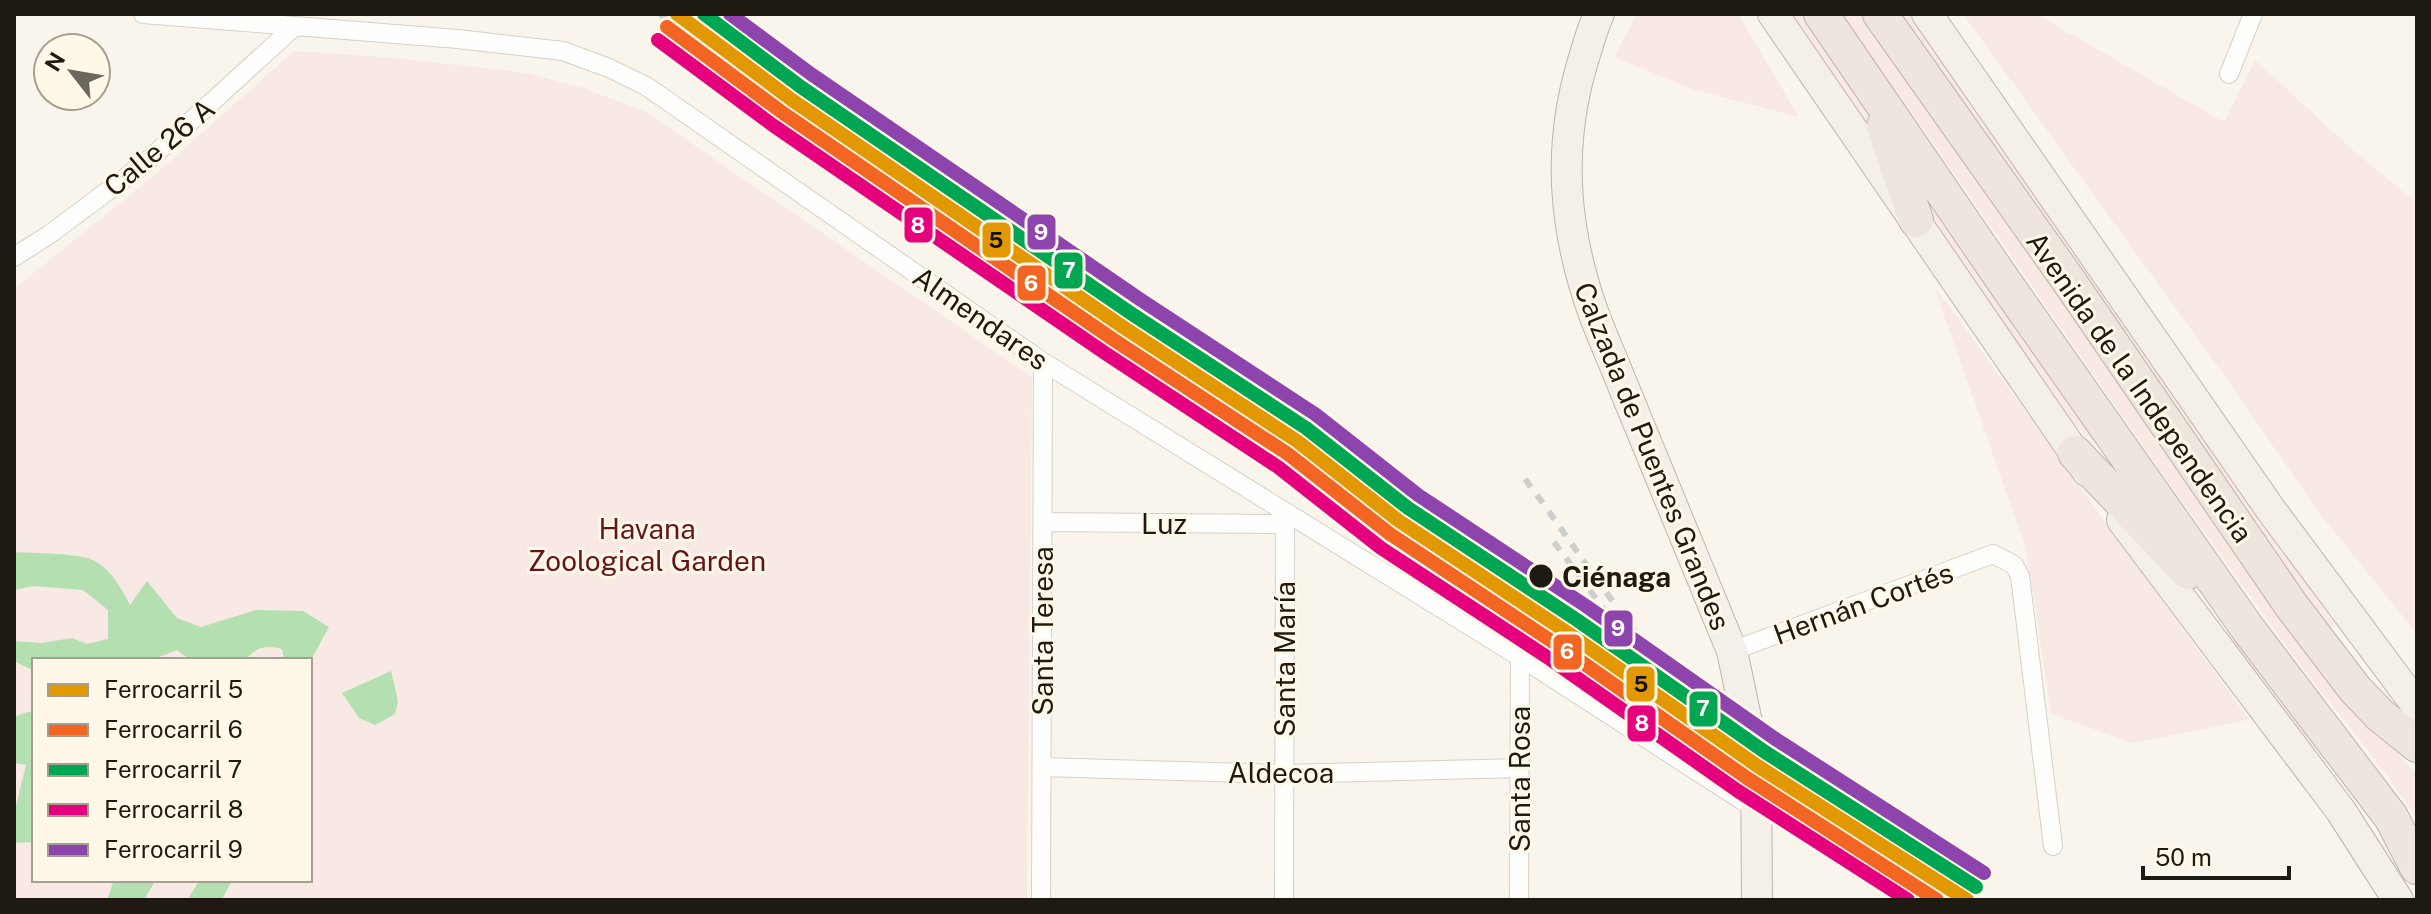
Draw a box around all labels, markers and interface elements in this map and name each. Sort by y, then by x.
north arrow [32,32,112,112]
text: N [39,48,70,76]
street label: Calle 26 A [97,91,221,203]
line badge: 8 [903,206,934,244]
text: 8 [911,212,925,238]
line badge: 9 [1026,213,1057,251]
text: 9 [1034,219,1048,245]
line badge: 5 [981,221,1012,259]
street label: Avenida de la Independencia [2020,226,2260,548]
text: 5 [989,227,1003,253]
line badge: 7 [1053,251,1084,290]
text: 7 [1062,257,1076,283]
street label: Almendares [907,259,1055,377]
line badge: 6 [1016,264,1047,302]
text: 6 [1024,270,1038,296]
street label: Calzada de Puentes Grandes [1568,277,1738,635]
street label: Luz [1141,507,1187,540]
park label: Havana Zoological Garden [528,512,766,577]
street label: Santa Teresa [1026,546,1059,716]
street label: Hernán Cortés [1769,555,1957,651]
place label: Ciénaga [1562,560,1671,593]
marker: Ciénaga [1527,562,1555,590]
street label: Santa María [1268,581,1301,737]
line badge: 9 [1603,609,1634,648]
text: 9 [1611,615,1625,641]
line badge: 6 [1552,633,1583,671]
text: 6 [1560,638,1574,664]
legend [32,658,312,882]
line badge: 5 [1625,665,1656,703]
text: 5 [1634,671,1648,697]
text: Ferrocarril 5 [104,675,243,703]
line badge: 7 [1688,690,1719,728]
text: 7 [1696,695,1710,721]
line badge: 8 [1626,704,1657,743]
street label: Santa Rosa [1503,706,1536,852]
text: 8 [1635,710,1649,736]
text: Ferrocarril 6 [104,715,243,743]
text: Ferrocarril 7 [104,755,242,783]
street label: Aldecoa [1228,756,1334,789]
text: Ferrocarril 8 [104,795,243,823]
scale bar [2143,830,2289,880]
text: Ferrocarril 9 [104,835,243,863]
text: 50 m [2155,843,2212,871]

